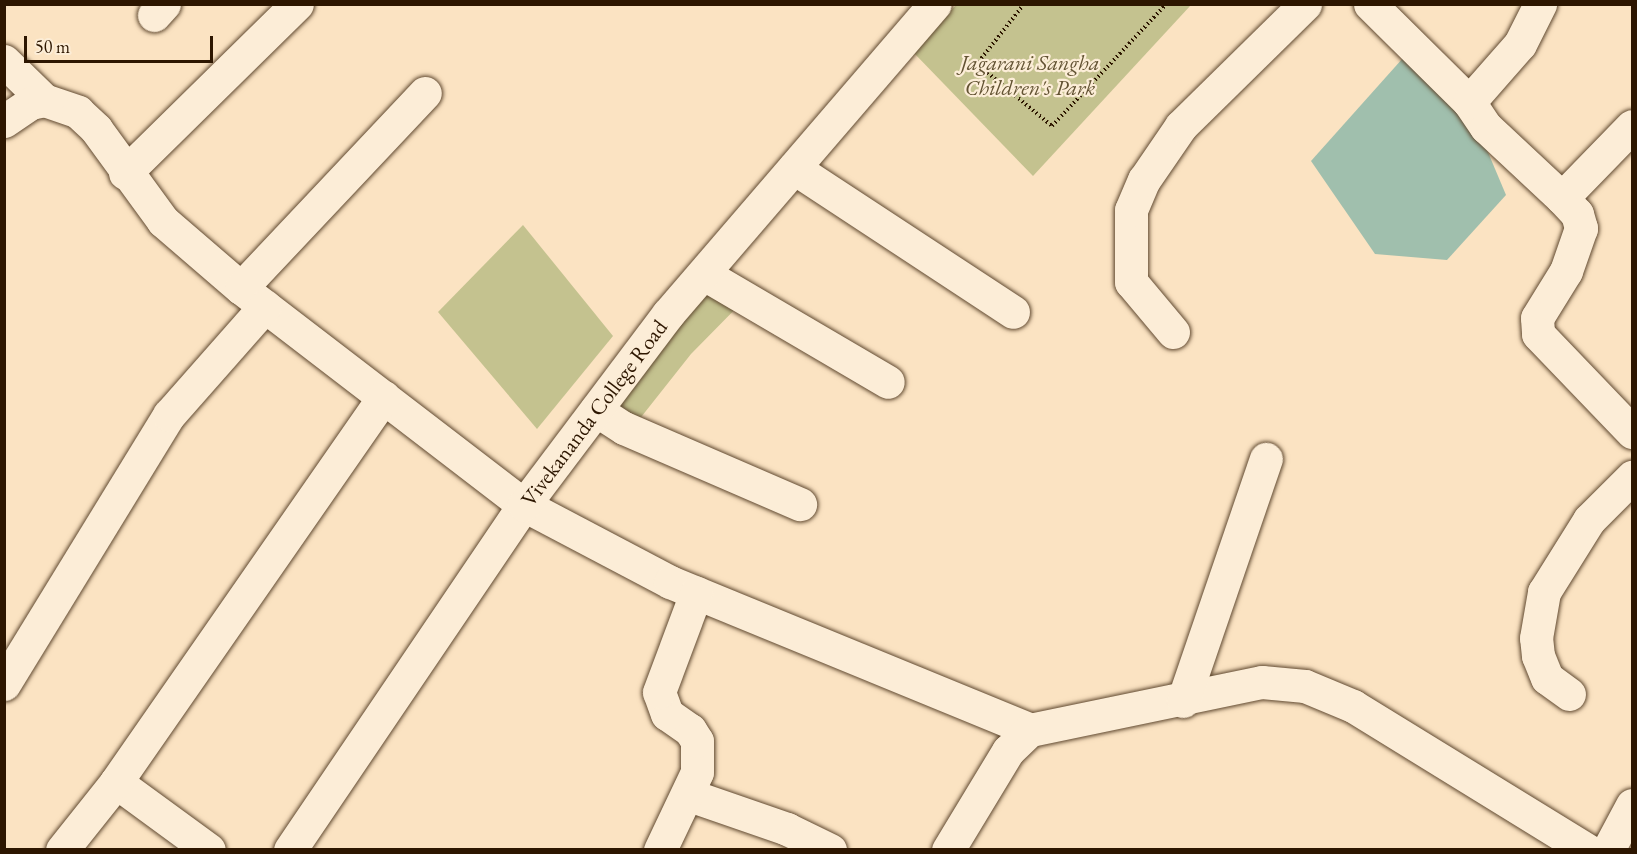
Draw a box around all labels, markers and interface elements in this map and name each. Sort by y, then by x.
scale bar [27,24,216,62]
text: 50 m [35,35,70,58]
park label: Jagarani Sangha Children's Park [961,49,1099,100]
street label: Vivekananda College Road [515,315,673,511]

